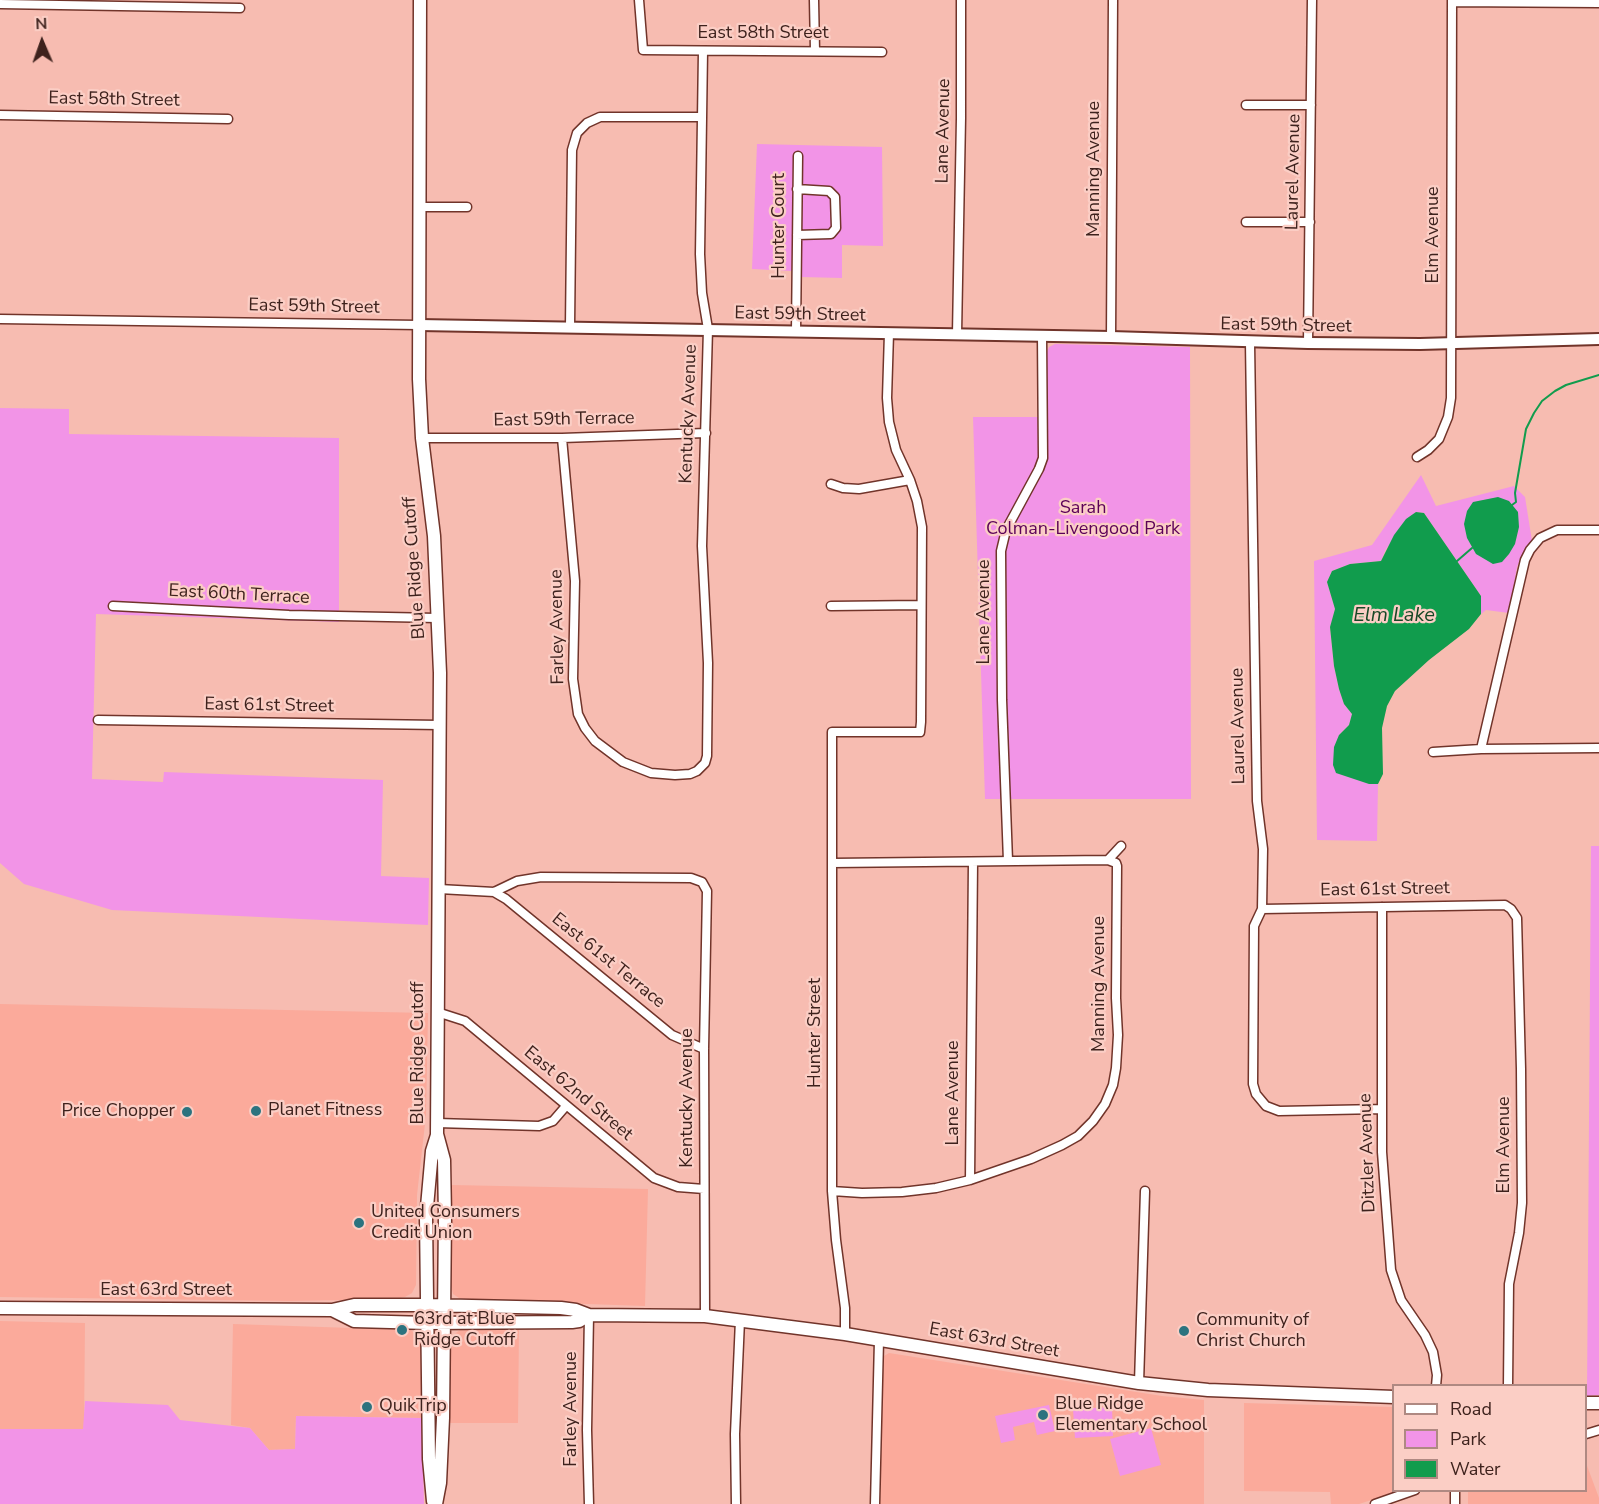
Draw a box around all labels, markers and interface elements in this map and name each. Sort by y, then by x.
north arrow [12,12,72,72]
text: N [35,13,48,35]
street label: East 58th Street [697,23,829,45]
street label: Lane Avenue [932,78,956,184]
street label: East 58th Street [48,88,180,112]
street label: Manning Avenue [1084,101,1106,237]
street label: Laurel Avenue [1282,114,1306,230]
street label: Hunter Court [769,173,791,279]
street label: Elm Avenue [1423,186,1445,284]
street label: East 59th Street [248,295,380,319]
street label: East 59th Street [734,303,866,327]
street label: East 59th Street [1220,314,1352,338]
street label: Kentucky Avenue [676,344,702,484]
street label: East 59th Terrace [493,408,635,432]
street label: Blue Ridge Cutoff [399,496,431,640]
park label: Sarah Colman-Livengood Park [986,498,1180,540]
street label: Lane Avenue [974,560,996,664]
street label: Farley Avenue [546,569,570,685]
street label: East 60th Terrace [168,581,310,609]
water label: Elm Lake [1353,604,1435,628]
street label: Laurel Avenue [1227,668,1251,784]
street label: East 61st Street [204,694,334,718]
street label: East 61st Street [1320,878,1450,902]
street label: East 61st Terrace [547,909,669,1013]
street label: Manning Avenue [1089,916,1111,1052]
street label: Hunter Street [805,978,827,1088]
street label: Blue Ridge Cutoff [408,981,430,1125]
street label: Kentucky Avenue [677,1028,699,1168]
street label: Lane Avenue [943,1041,965,1145]
street label: East 62nd Street [519,1042,637,1146]
street label: Ditzler Avenue [1355,1093,1381,1213]
street label: Elm Avenue [1494,1096,1516,1194]
place label: Planet Fitness [268,1100,382,1122]
place label: Price Chopper [61,1101,175,1123]
marker: Planet Fitness [249,1104,263,1118]
marker: Price Chopper [180,1105,194,1119]
place label: United Consumers Credit Union [371,1202,520,1244]
marker: United Consumers Credit Union [352,1216,366,1230]
street label: East 63rd Street [100,1280,232,1302]
place label: 63rd at Blue Ridge Cutoff [414,1309,515,1352]
place label: Community of Christ Church [1196,1310,1309,1352]
street label: East 63rd Street [927,1319,1061,1363]
marker: 63rd at Blue Ridge Cutoff [395,1323,409,1337]
marker: Community of Christ Church [1177,1324,1191,1338]
street label: Farley Avenue [561,1351,583,1467]
legend [1392,1384,1587,1492]
place label: Blue Ridge Elementary School [1055,1394,1207,1436]
place label: QuikTrip [379,1396,447,1418]
text: Road [1450,1397,1492,1421]
marker: QuikTrip [360,1400,374,1414]
marker: Blue Ridge Elementary School [1036,1408,1050,1422]
text: Park [1450,1427,1486,1451]
text: Water [1450,1457,1501,1481]

